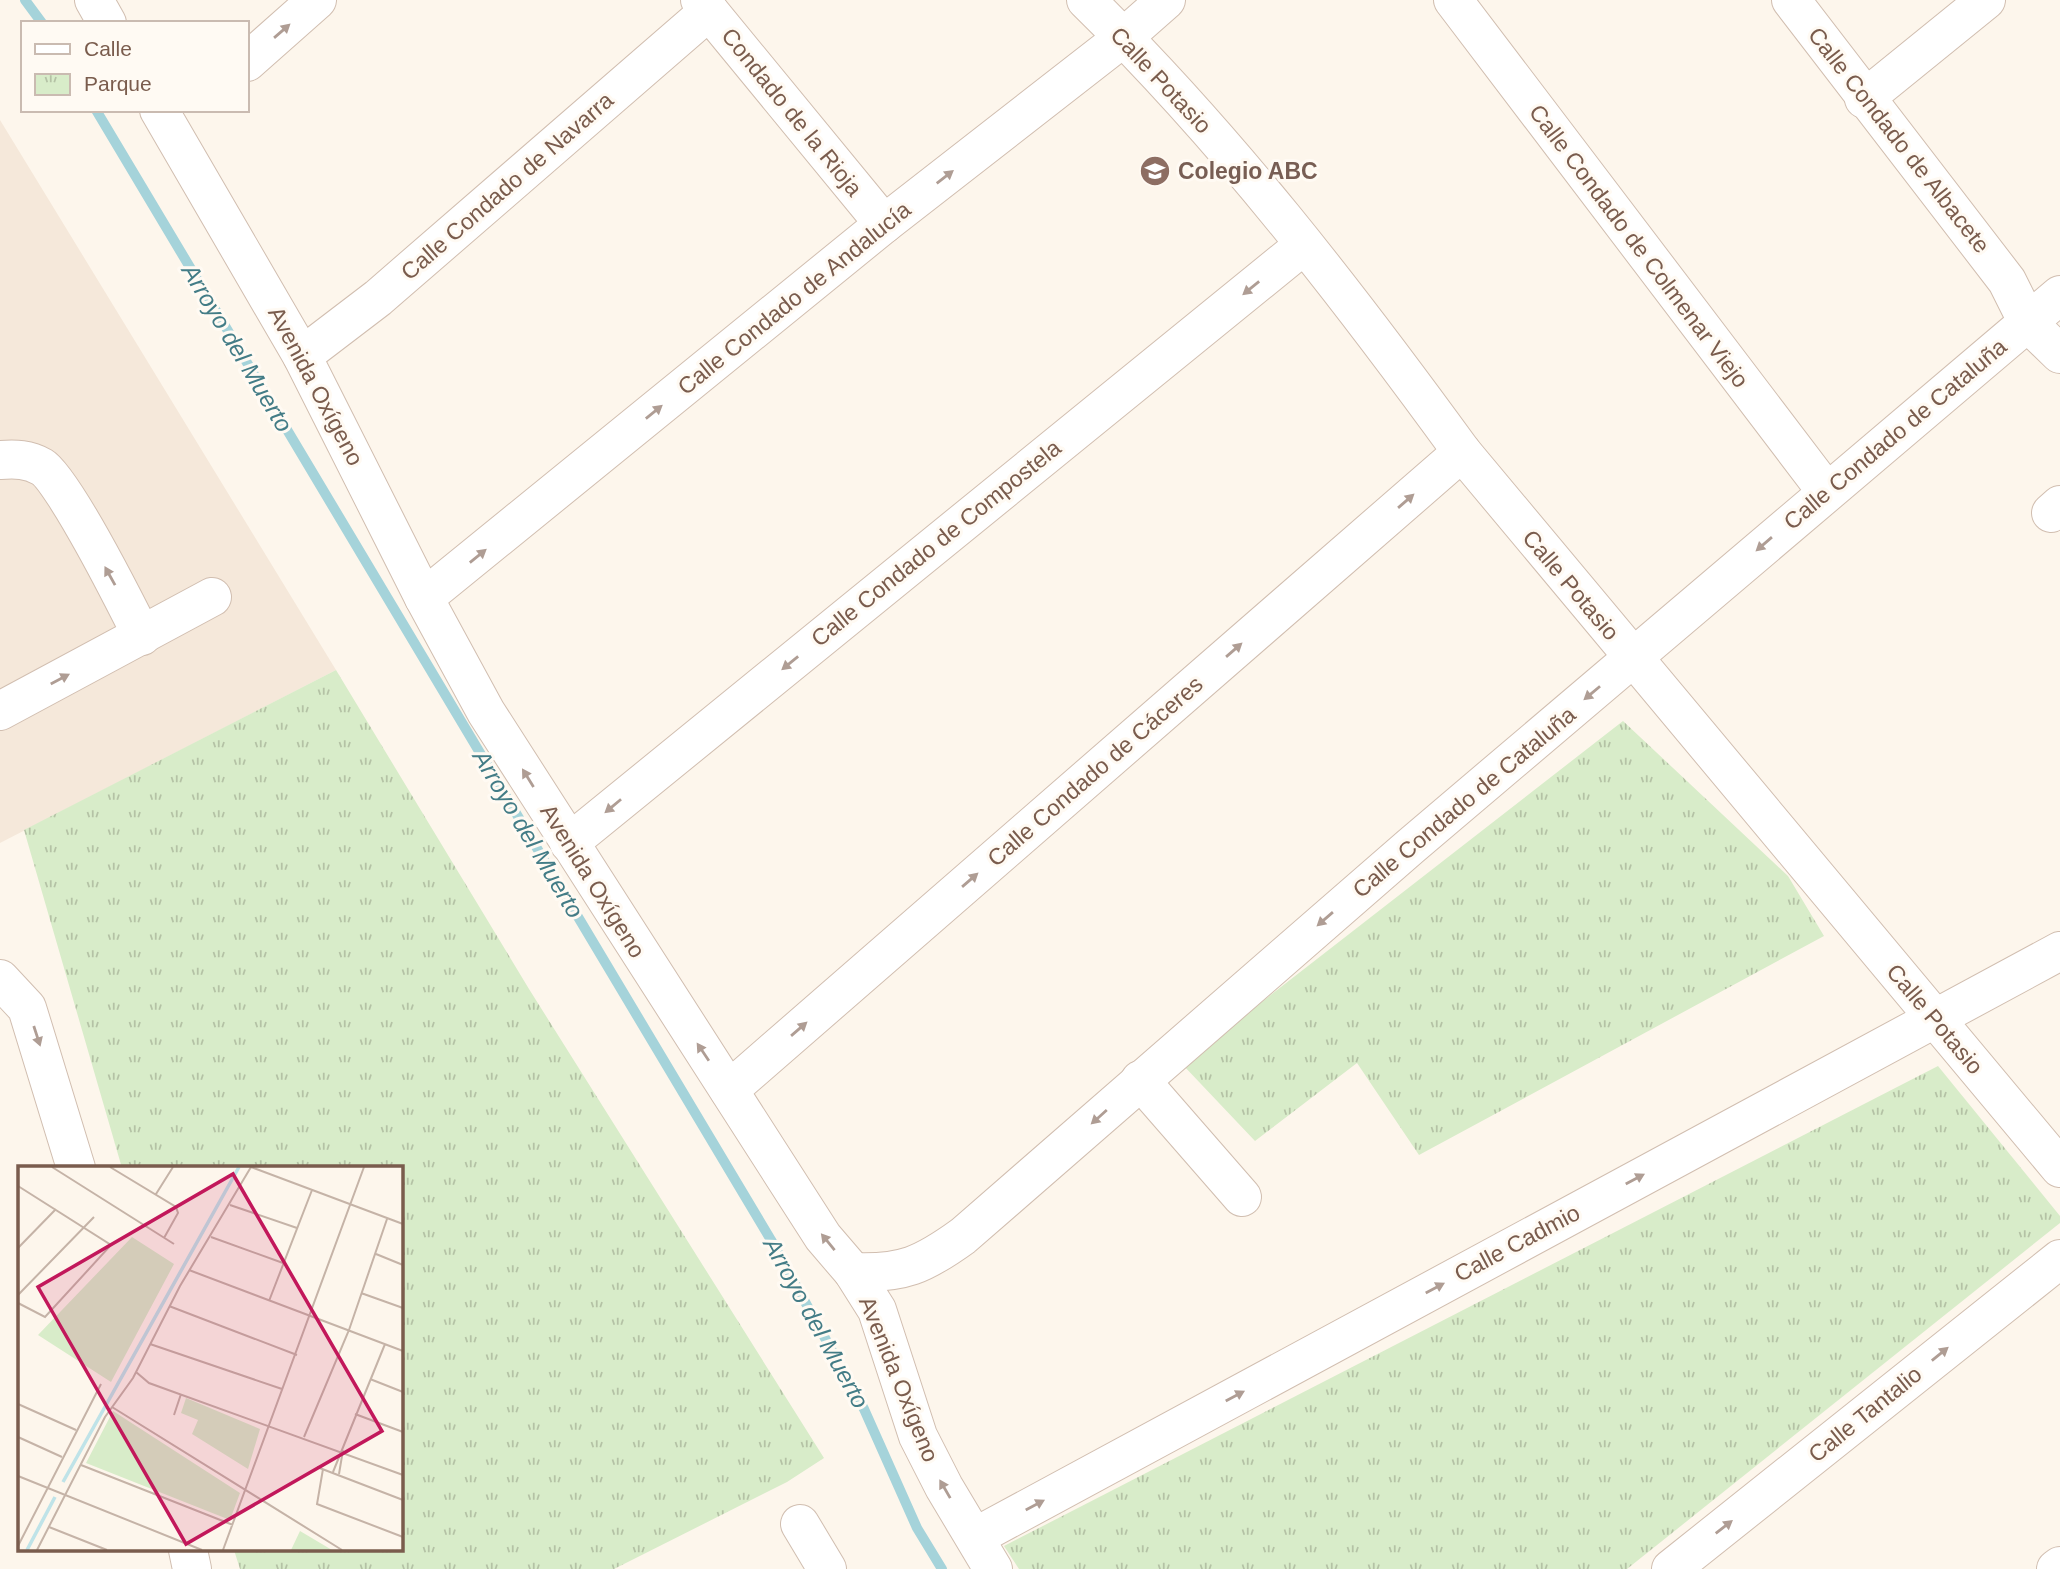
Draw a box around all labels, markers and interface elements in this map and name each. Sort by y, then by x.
legend [21,21,248,112]
street label: Calle Potasio [1105,22,1217,138]
street label: Calle Condado de Albacete [1803,22,1995,258]
one-way arrow [273,23,291,39]
street label: Condado de la Rioja [716,23,868,201]
text: Calle [84,37,132,60]
text: Parque [84,72,152,95]
street label: Calle Condado de Navarra [396,87,618,285]
street label: Calle Condado de Colmenar Viejo [1524,99,1754,393]
school or university icon: Colegio ABC [1138,154,1172,188]
place label: Colegio ABC [1178,158,1318,184]
one-way arrow [936,169,954,184]
street label: Calle Condado de Andalucía [673,196,916,400]
water label: Arroyo del Muerto [176,257,298,436]
one-way arrow [1243,280,1261,295]
street label: Avenida Oxígeno [263,302,369,470]
street label: Calle Condado de Cataluña [1778,333,2012,535]
one-way arrow [645,405,663,420]
street label: Calle Condado de Compostela [806,434,1066,652]
one-way arrow [1397,493,1415,509]
street label: Calle Potasio [1517,525,1625,645]
one-way arrow [1756,536,1773,551]
one-way arrow [469,549,487,564]
one-way arrow [104,566,116,586]
one-way arrow [1226,643,1243,658]
one-way arrow [781,655,799,670]
street label: Calle Condado de Cáceres [982,671,1208,871]
one-way arrow [50,673,70,684]
one-way arrow [1584,685,1601,700]
street label: Calle Condado de Cataluña [1347,701,1581,903]
water label: Arroyo del Muerto [467,743,589,922]
one-way arrow [521,768,534,787]
one-way arrow [604,798,622,814]
street label: Avenida Oxígeno [535,799,651,963]
one-way arrow [962,873,979,888]
one-way arrow [1316,911,1334,927]
street label: Calle Potasio [1881,959,1989,1079]
one-way arrow [790,1022,807,1037]
one-way arrow [32,1025,43,1046]
one-way arrow [697,1042,710,1062]
one-way arrow [1090,1109,1107,1125]
inset map [18,1166,402,1552]
one-way arrow [1625,1173,1645,1185]
street label: Calle Cadmio [1450,1199,1584,1287]
water label: Arroyo del Muerto [757,1231,874,1413]
one-way arrow [821,1233,836,1251]
one-way arrow [1425,1282,1445,1294]
street label: Avenida Oxígeno [854,1293,944,1465]
one-way arrow [1931,1347,1949,1362]
street label: Calle Tantalio [1803,1361,1927,1467]
one-way arrow [1225,1391,1245,1402]
one-way arrow [939,1480,952,1499]
one-way arrow [1025,1499,1045,1511]
one-way arrow [1715,1519,1733,1534]

